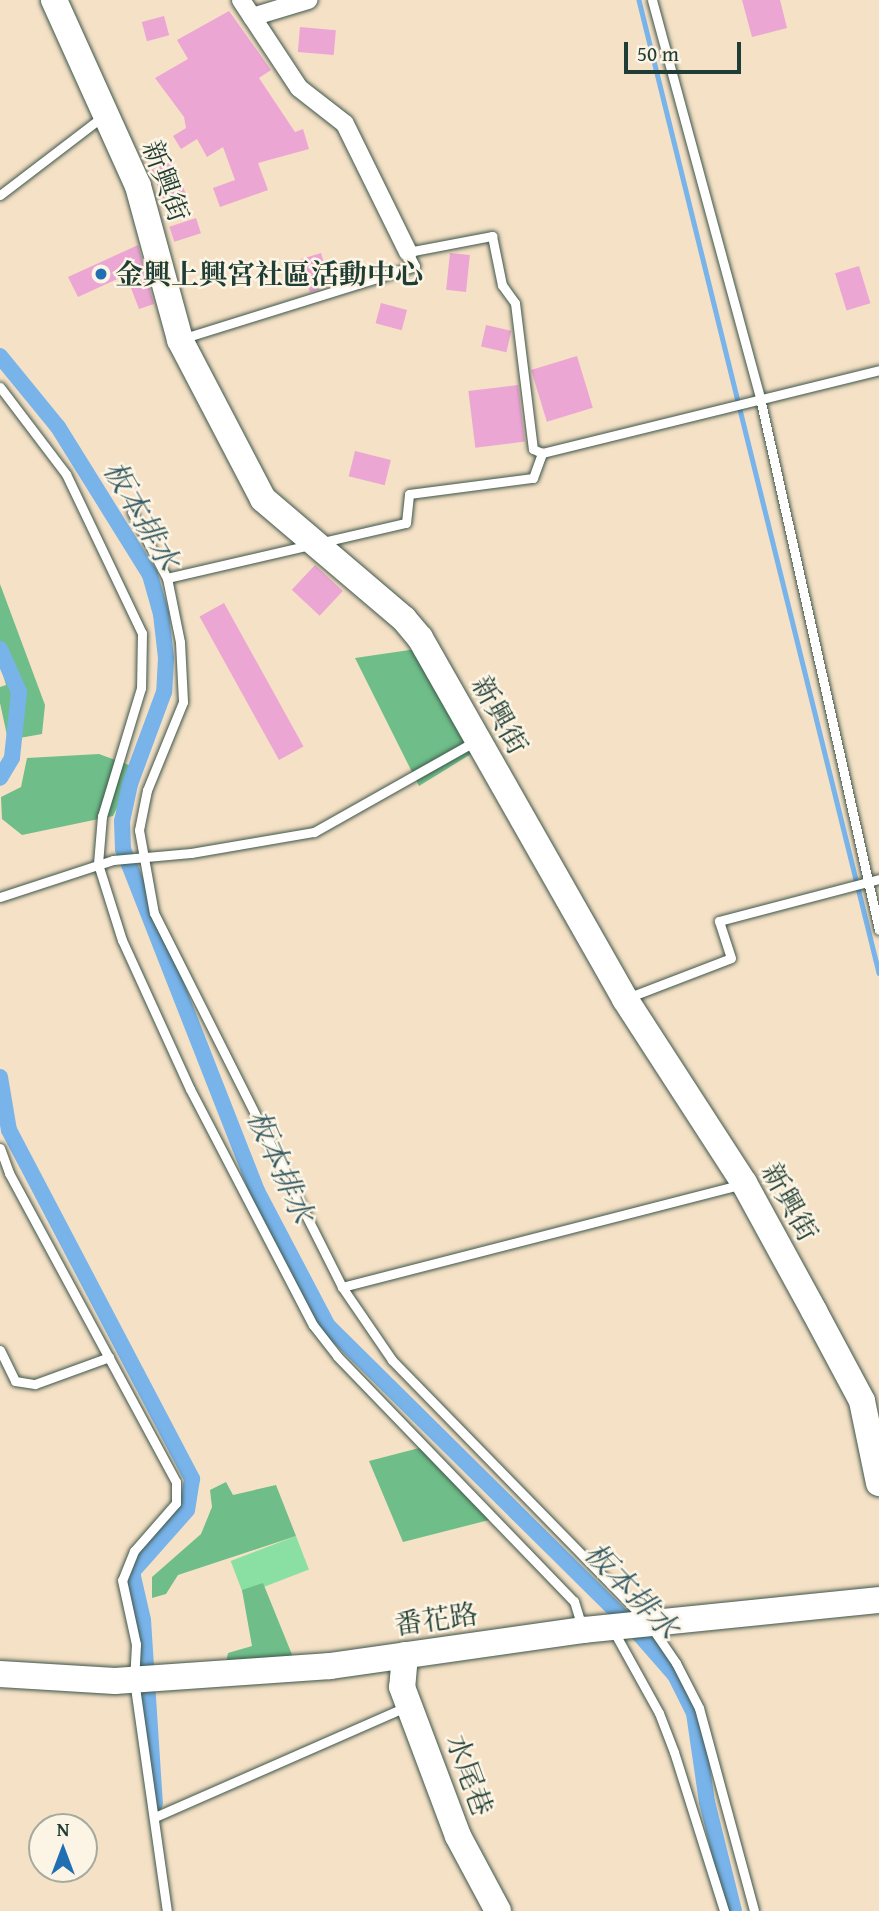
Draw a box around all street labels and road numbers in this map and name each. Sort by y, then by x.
street label: 新興街 [136,136,196,226]
street label: 新興街 [465,670,535,760]
street label: 新興街 [755,1157,825,1247]
street label: 番花路 [392,1597,480,1641]
street label: 水尾巷 [440,1730,500,1820]

